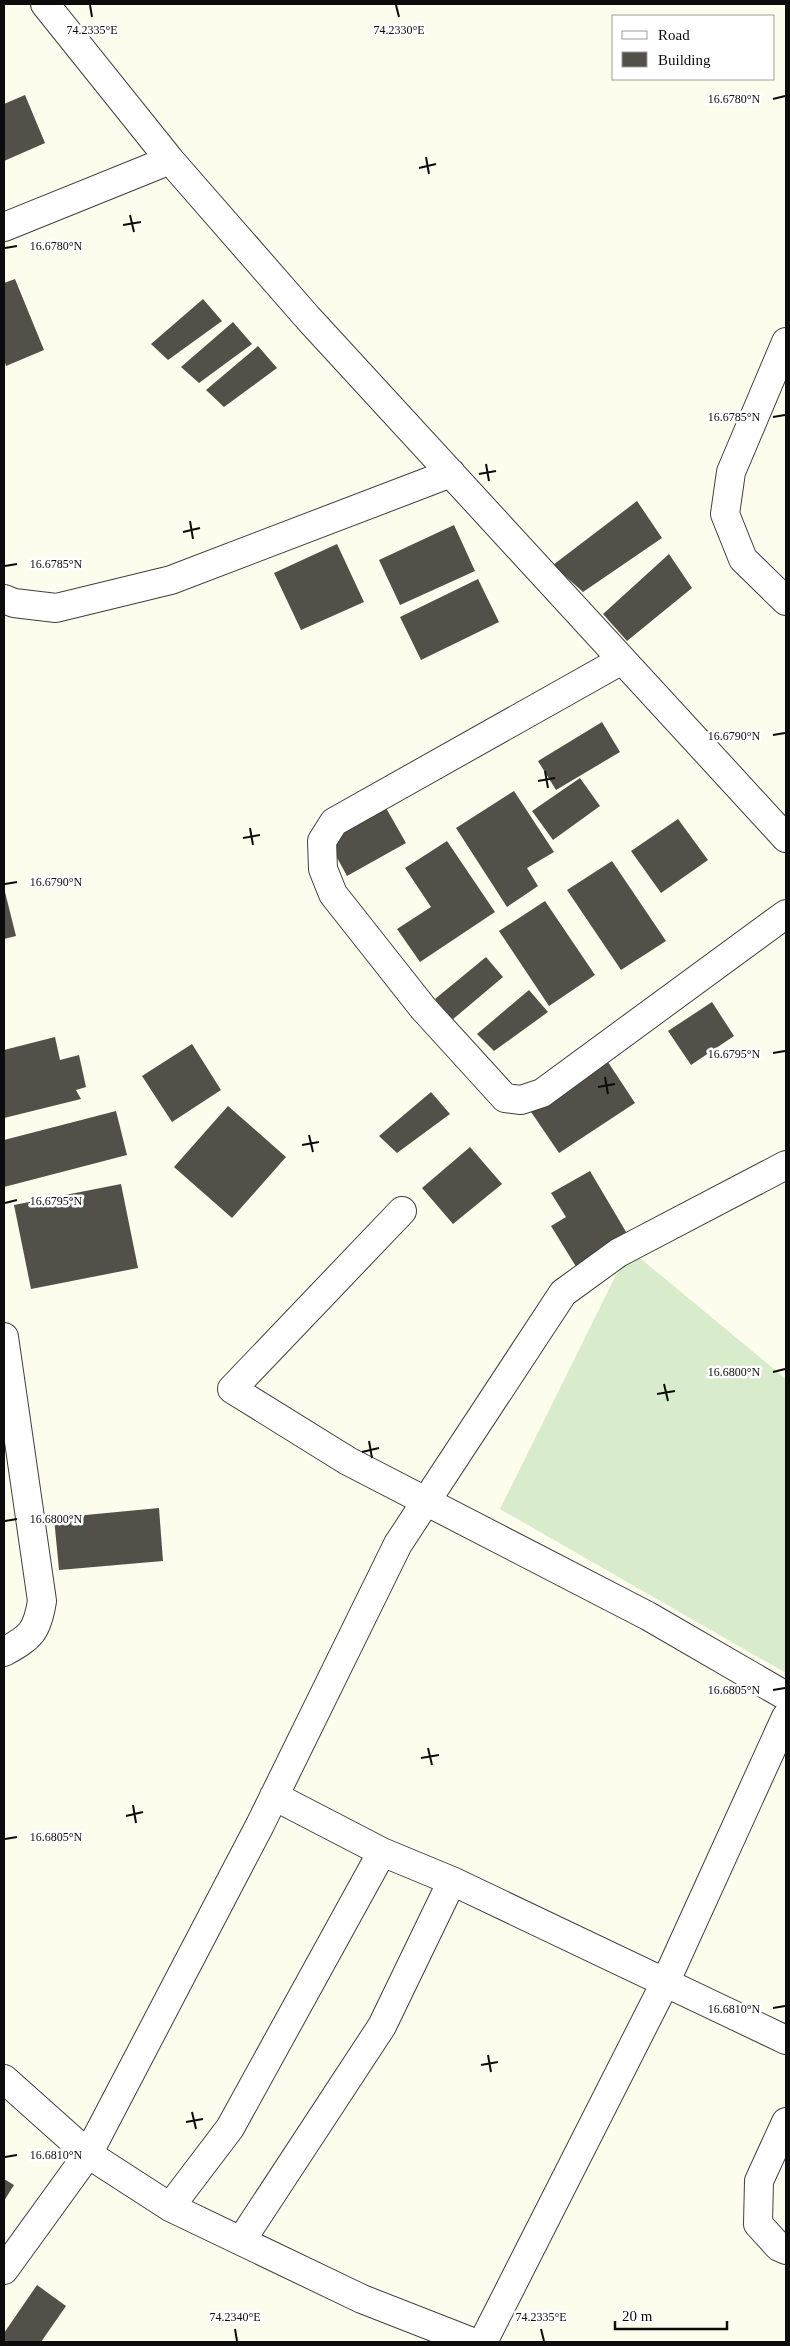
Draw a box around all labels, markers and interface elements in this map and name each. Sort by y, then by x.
legend [612,15,775,80]
text: 74.2335°E [66,23,118,37]
text: 74.2330°E [373,23,425,37]
text: Road [658,27,690,43]
text: Building [658,52,711,68]
text: 16.6780°N [708,92,761,106]
text: 16.6780°N [30,239,83,253]
text: 16.6785°N [708,410,761,424]
text: 16.6785°N [30,557,83,571]
text: 16.6790°N [708,729,761,743]
text: 16.6790°N [30,875,83,889]
text: 16.6795°N [708,1047,761,1061]
text: 16.6795°N [30,1194,83,1208]
text: 16.6800°N [708,1365,761,1379]
text: 16.6800°N [30,1512,83,1526]
text: 16.6805°N [708,1683,761,1697]
text: 16.6805°N [30,1830,83,1844]
text: 16.6810°N [708,2002,761,2016]
text: 16.6810°N [30,2148,83,2162]
scale bar [615,2298,728,2330]
text: 20 m [622,2308,653,2324]
text: 74.2340°E [209,2310,261,2324]
text: 74.2335°E [515,2310,567,2324]

